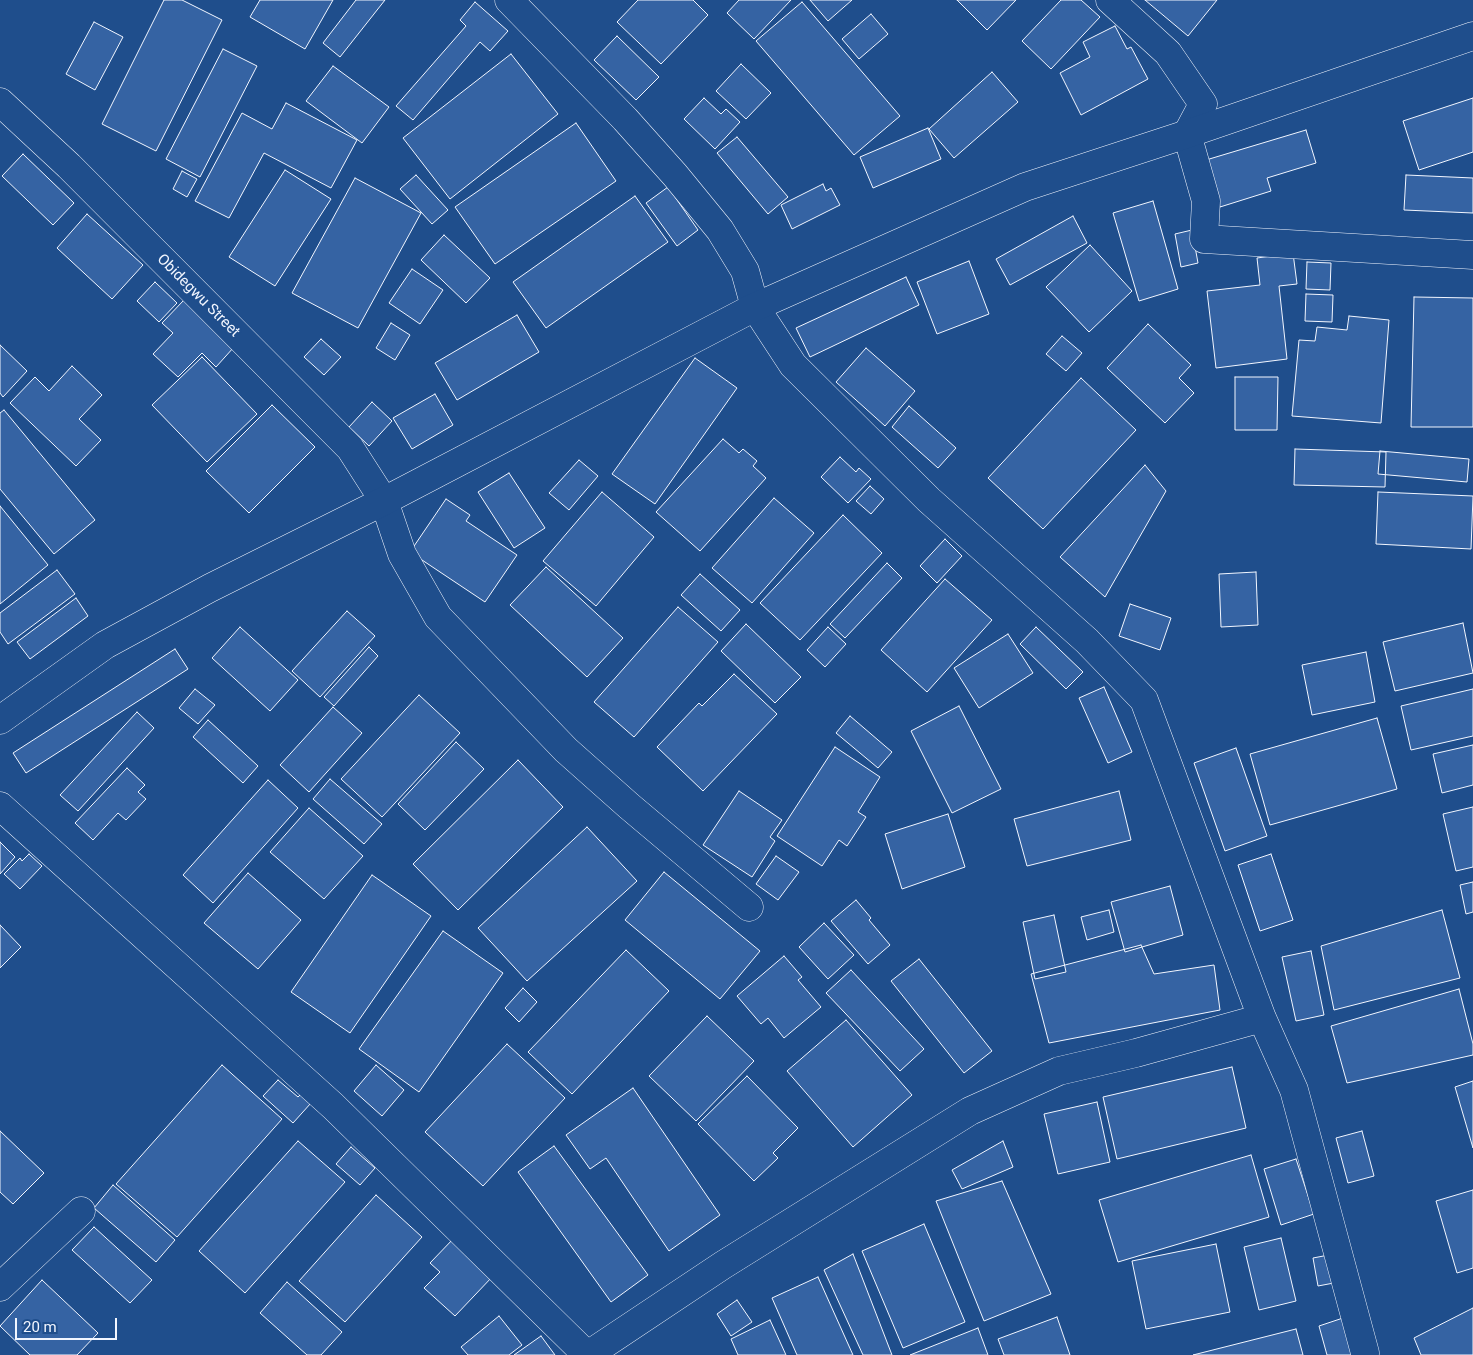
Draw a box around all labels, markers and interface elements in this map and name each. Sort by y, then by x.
street label: Obidegwu Street [153,251,243,341]
scale bar [18,1308,120,1340]
text: 20 m [23,1318,57,1336]

